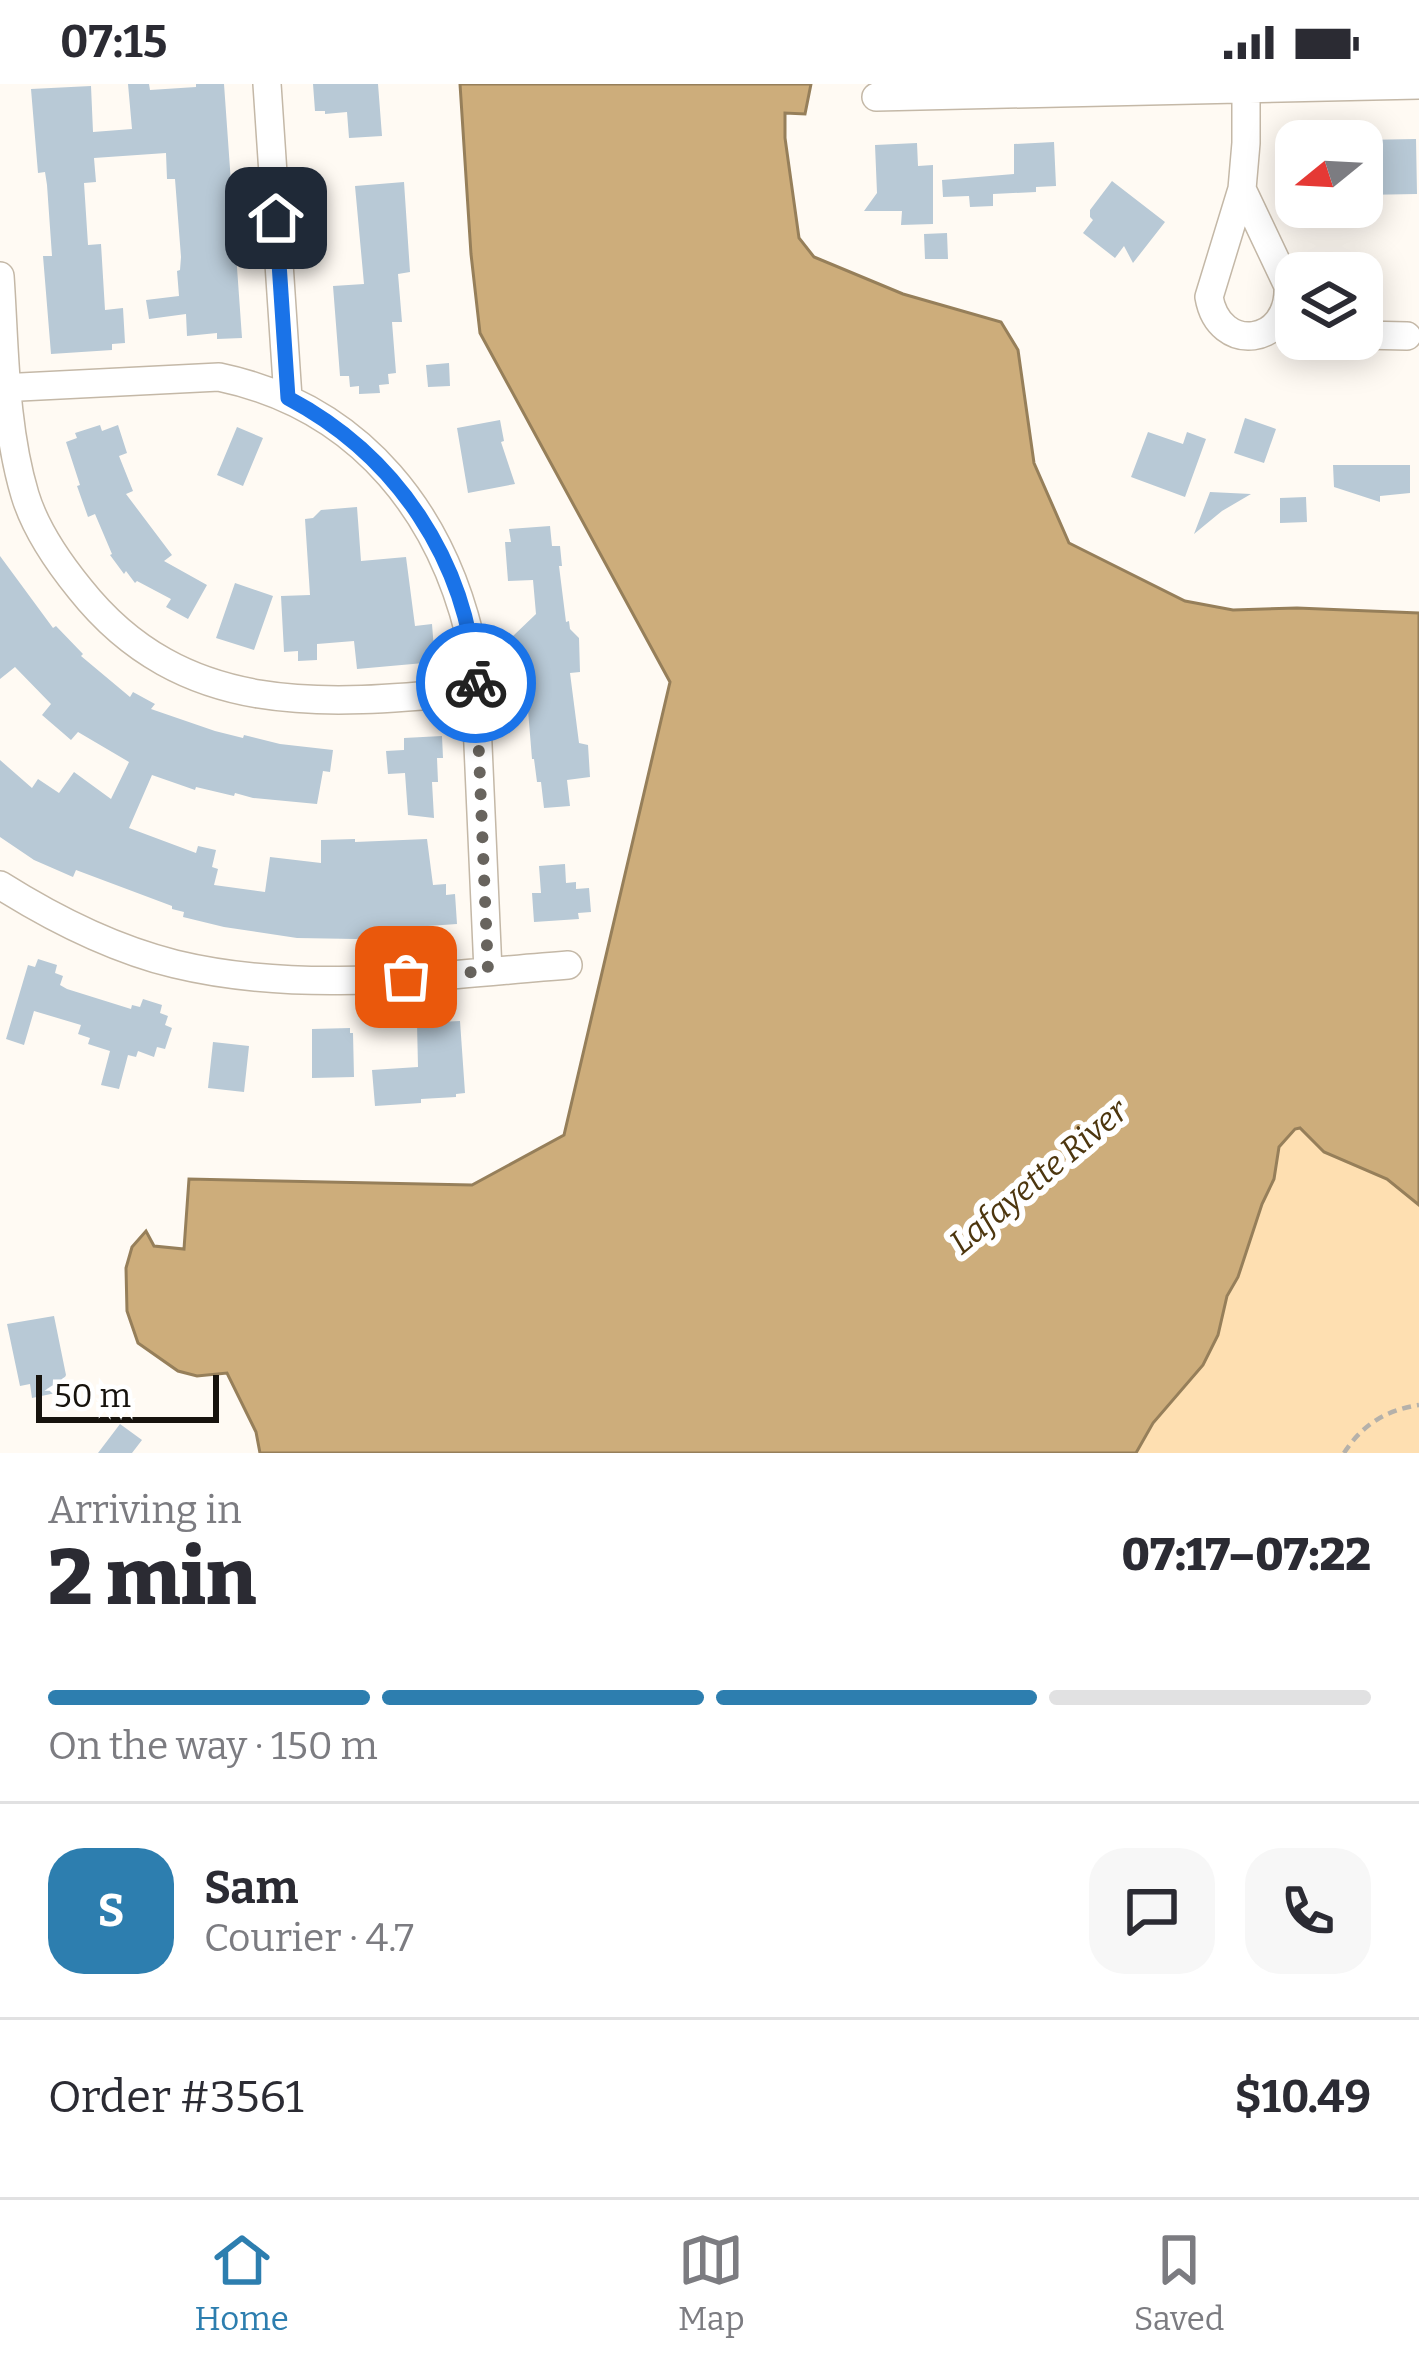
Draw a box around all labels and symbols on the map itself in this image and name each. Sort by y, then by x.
north arrow [1275,120,1383,228]
pin [225,167,327,269]
courier [416,623,536,743]
pin [355,926,457,1028]
water label: Lafayette River [942,1090,1137,1263]
scale bar [36,1369,219,1422]

